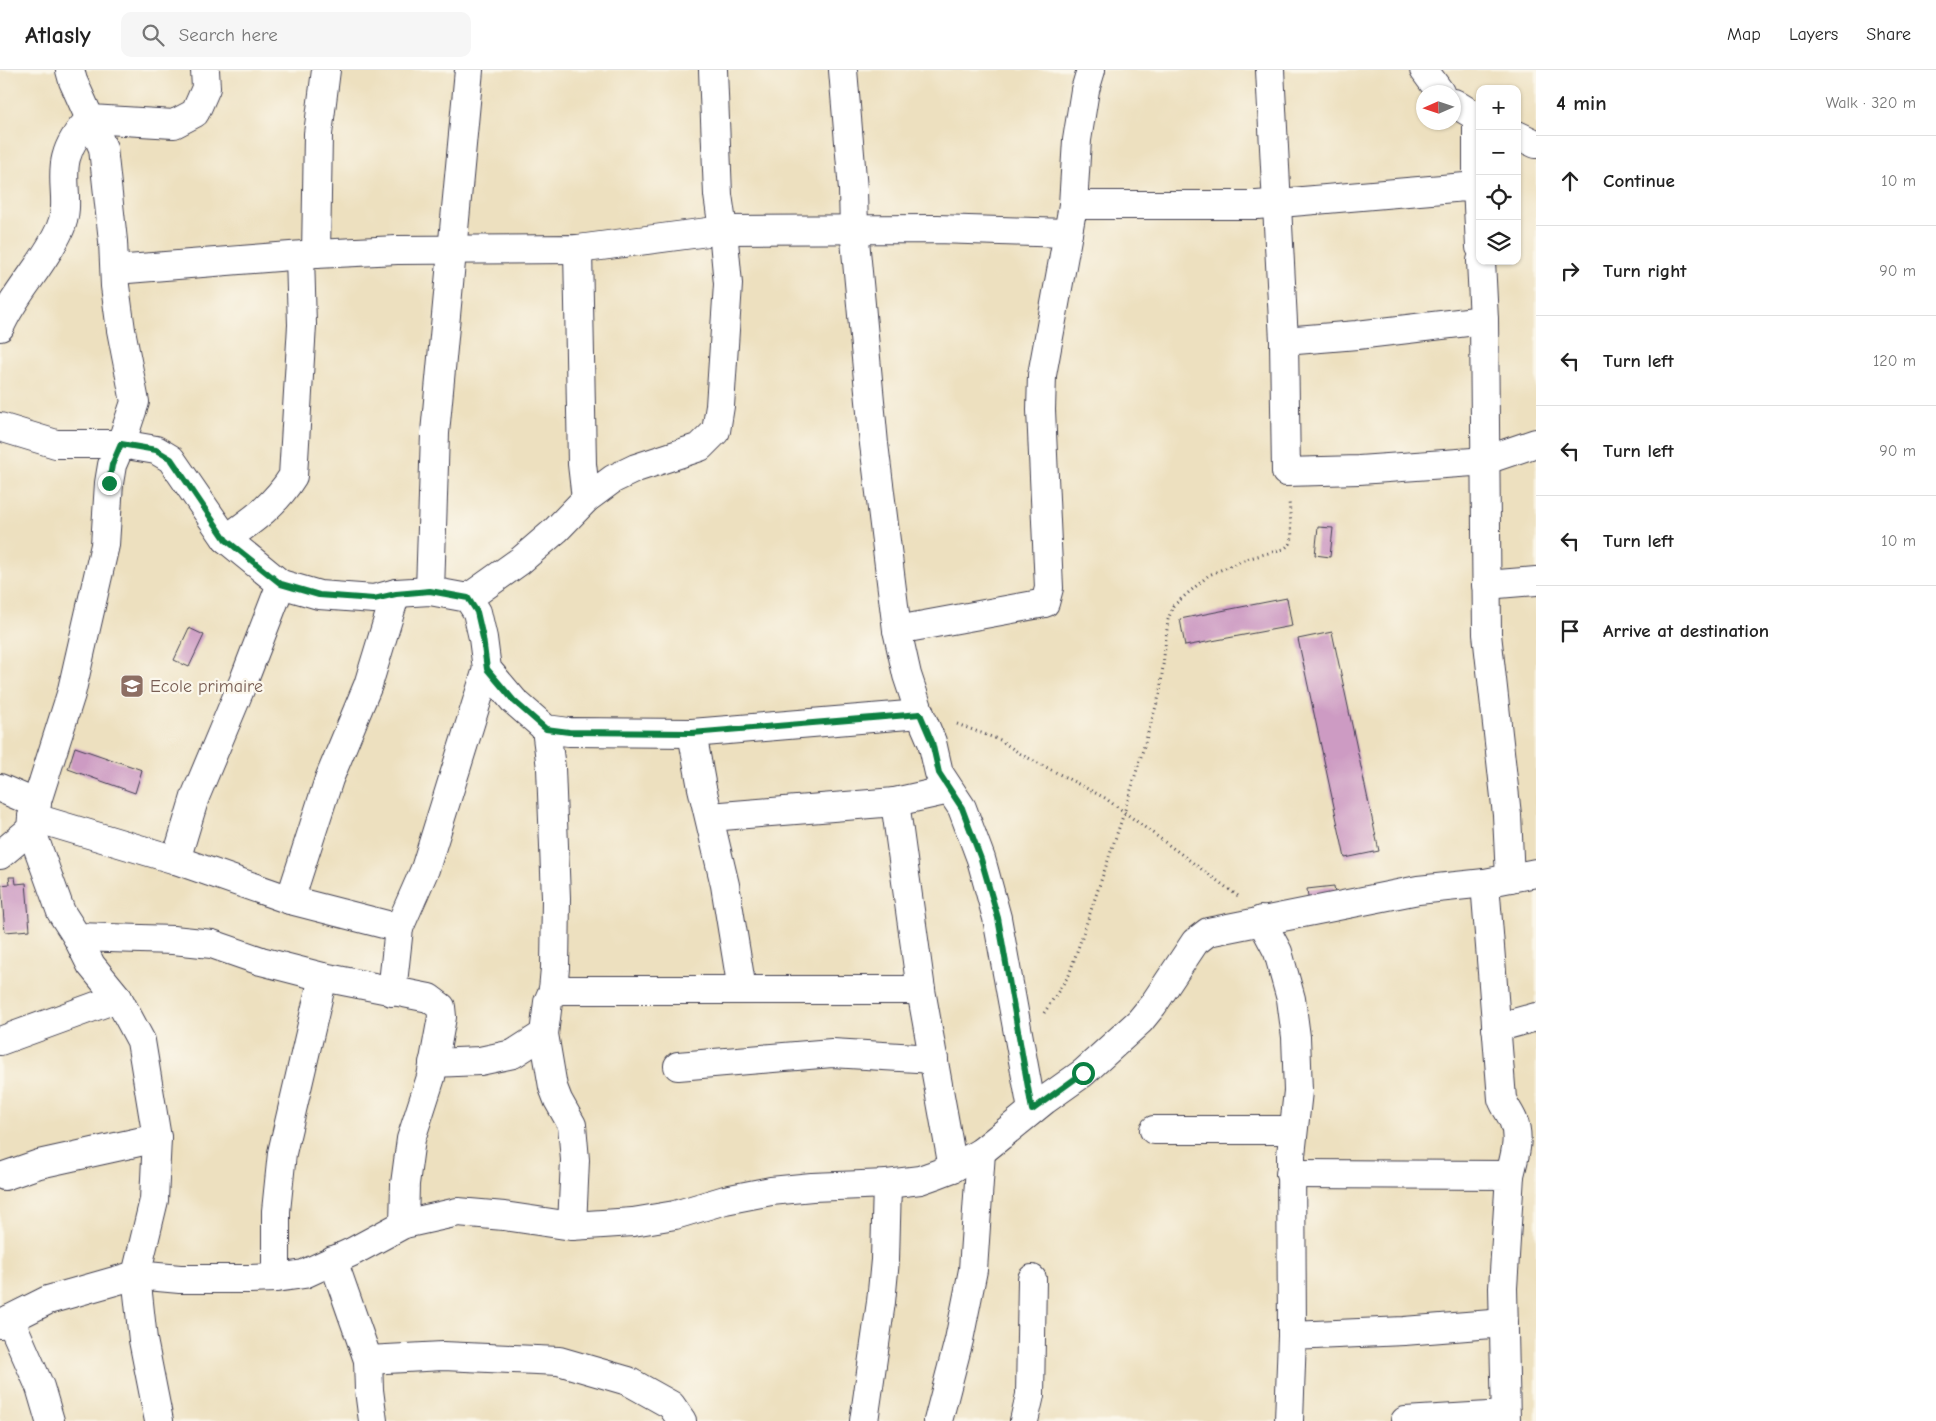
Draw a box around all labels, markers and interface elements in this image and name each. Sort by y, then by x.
search box [121,12,471,57]
text: Atlasly [25,21,91,49]
icon: search [139,21,167,49]
text: Search here [179,24,278,46]
text: Map [1727,24,1761,45]
text: Layers [1789,24,1838,45]
text: Share [1866,24,1911,45]
north arrow [1416,85,1461,130]
map controls [1476,85,1521,265]
button: + [1476,85,1521,130]
text: 4 min [1556,91,1607,115]
text: Walk · 320 m [1825,94,1916,112]
button: − [1476,130,1521,175]
icon: ahead [1556,167,1584,195]
text: Continue [1603,170,1675,192]
text: 10 m [1881,172,1916,190]
button: locate [1476,175,1521,220]
button: layers [1476,220,1521,265]
icon: right [1556,257,1584,285]
text: Turn right [1603,260,1687,282]
text: 90 m [1879,262,1916,280]
icon: left [1556,347,1584,375]
text: Turn left [1603,350,1674,372]
text: 120 m [1873,352,1916,370]
icon: left [1556,437,1584,465]
text: Turn left [1603,440,1674,462]
text: 90 m [1879,442,1916,460]
route end [98,472,121,495]
icon: left [1556,527,1584,555]
text: Turn left [1603,530,1674,552]
text: 10 m [1881,532,1916,550]
icon: arrive [1556,617,1584,645]
text: Arrive at destination [1603,620,1769,642]
school or university icon: Ecole primaire [119,673,145,699]
place label: Ecole primaire [150,676,263,697]
route start [1072,1062,1095,1085]

